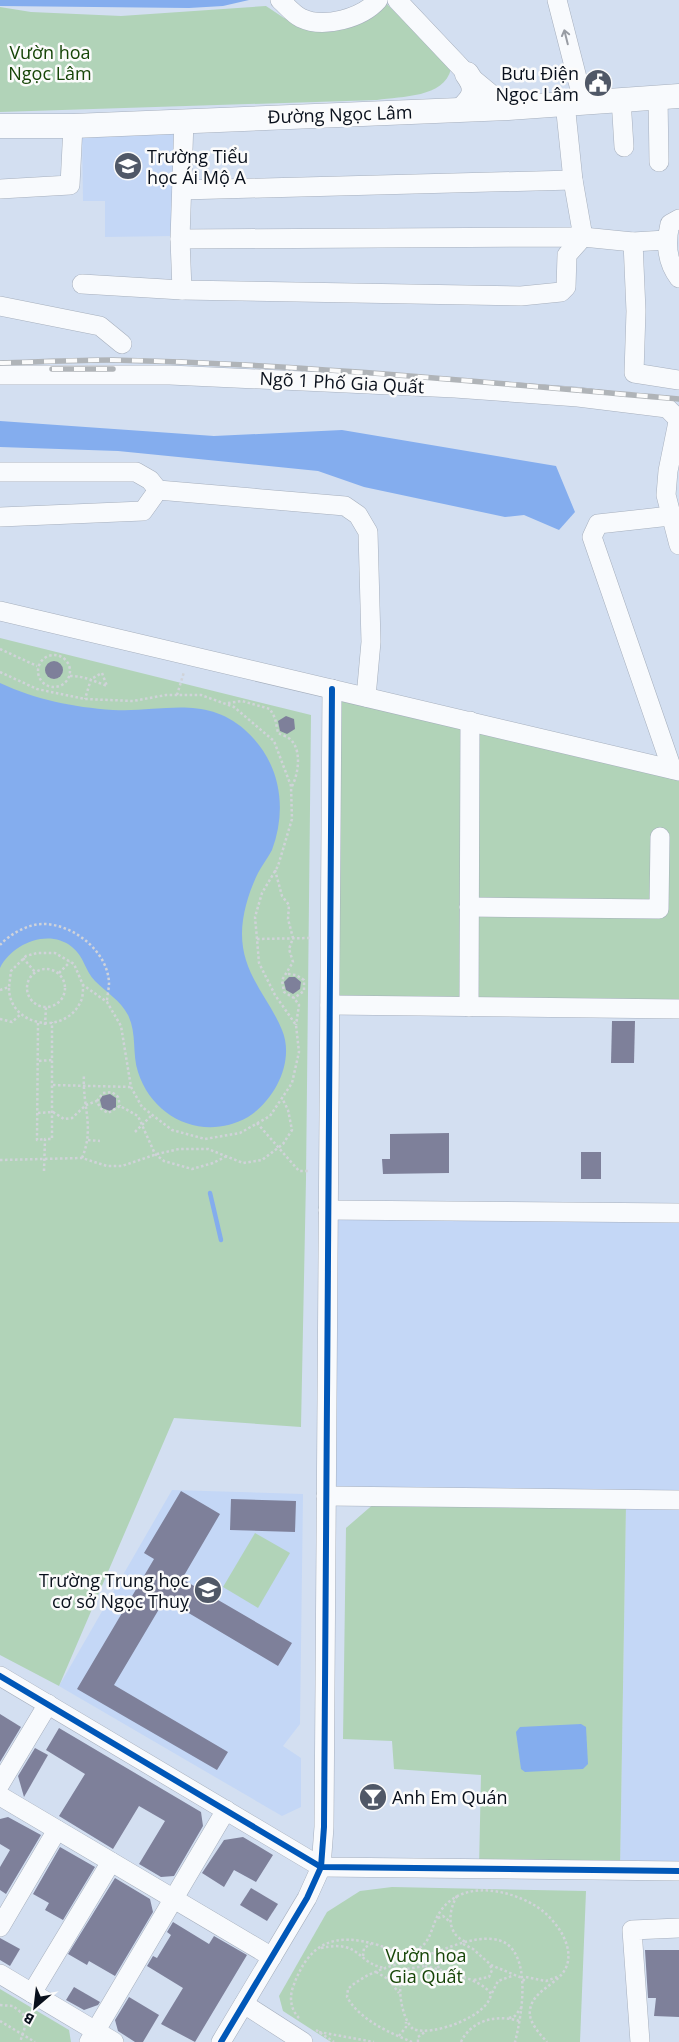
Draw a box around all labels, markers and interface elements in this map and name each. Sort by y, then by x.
one-way arrow [561,30,570,46]
park label: Vườn hoa Ngọc Lâm [8,40,92,85]
place label: Bưu Điện Ngọc Lâm [495,61,579,106]
public building icon: Bưu Điện Ngọc Lâm [583,68,613,98]
street label: Đường Ngọc Lâm [267,99,413,129]
place label: Trường Tiểu học Ái Mộ A [147,144,248,189]
school or university icon: Trường Tiểu học Ái Mộ A [113,151,143,181]
street label: Ngõ 1 Phố Gia Quất [259,366,425,398]
place label: Trường Trung học cơ sở Ngọc Thuỵ [39,1568,190,1613]
school or university icon: Trường Trung học cơ sở Ngọc Thuỵ [193,1575,223,1605]
bar icon: Anh Em Quán [358,1782,388,1812]
place label: Anh Em Quán [392,1785,508,1809]
park label: Vườn hoa Gia Quất [385,1943,467,1988]
north arrow [10,1982,60,2032]
text: B [20,2008,37,2030]

